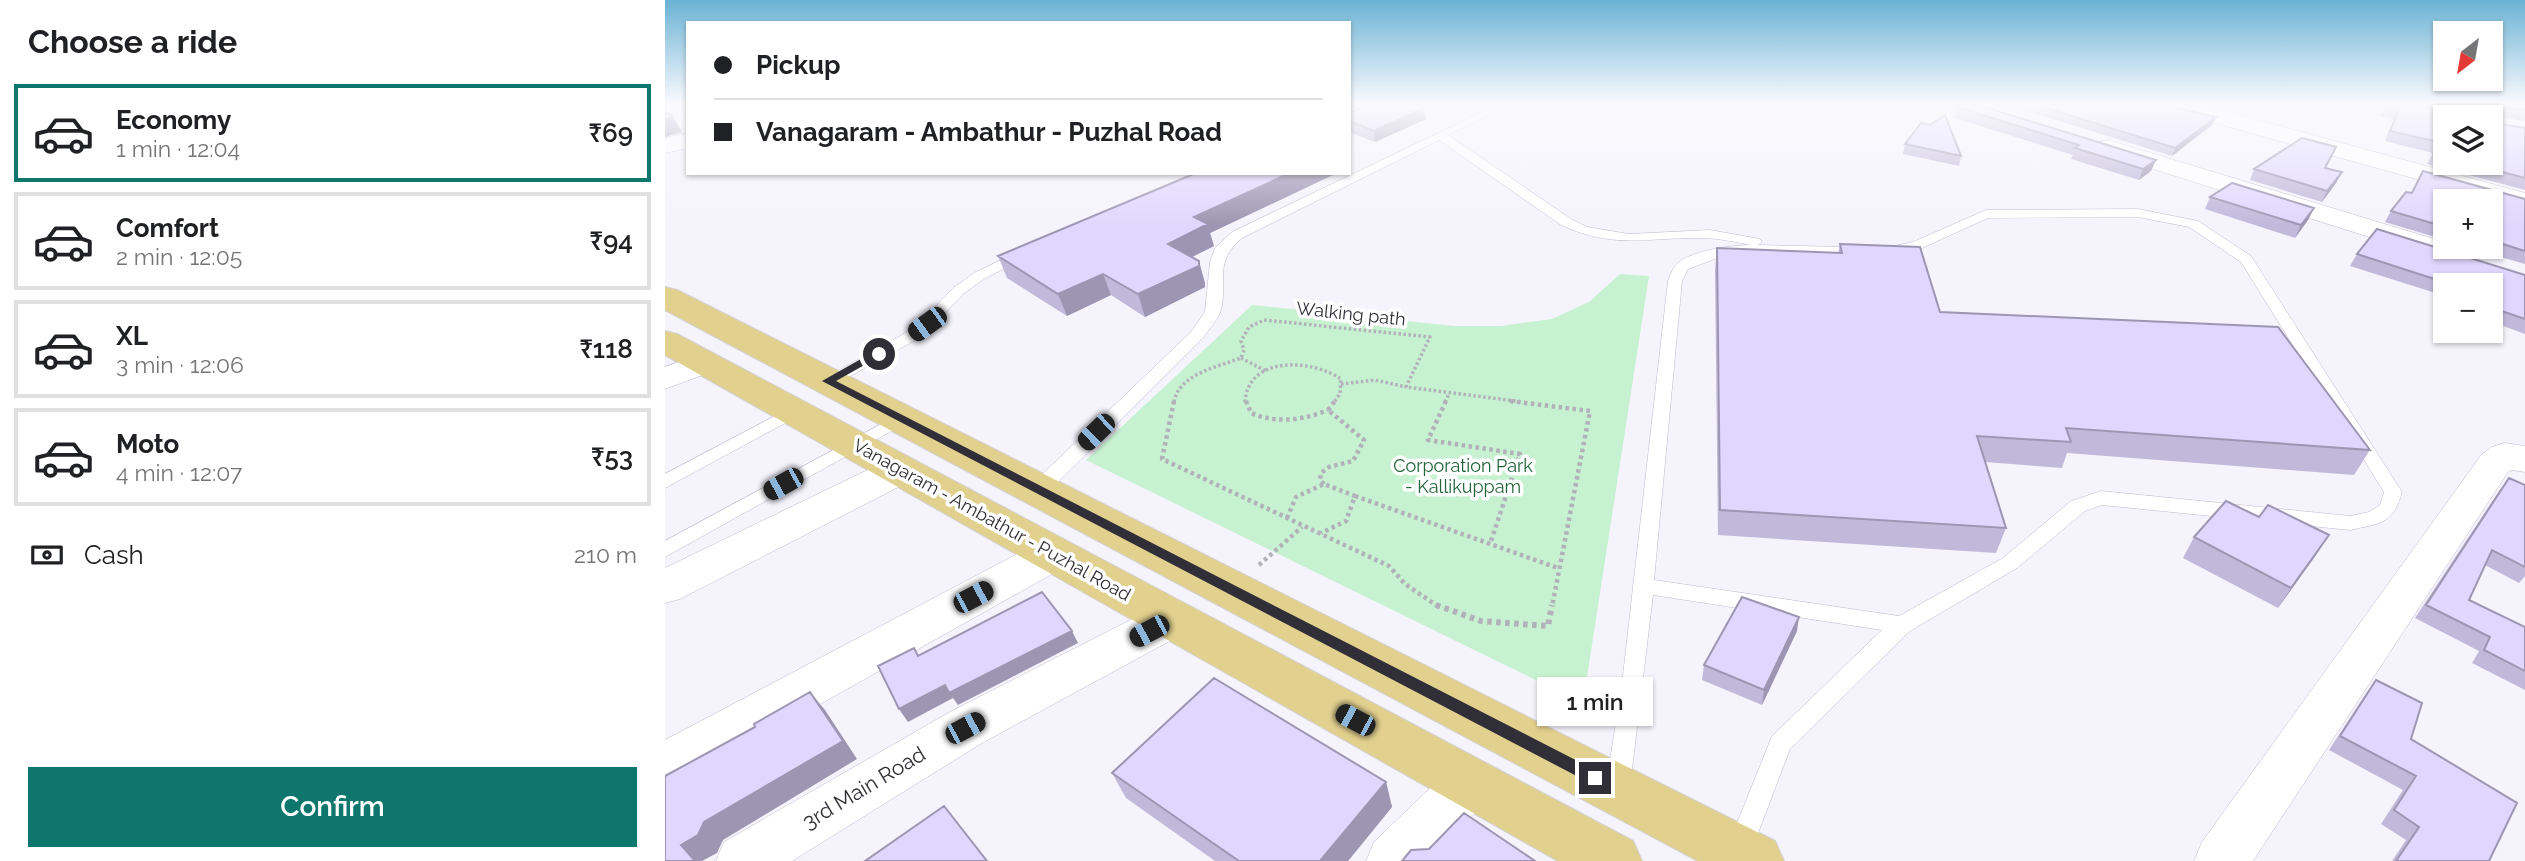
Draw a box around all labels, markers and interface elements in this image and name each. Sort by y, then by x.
north arrow [2433,21,2503,91]
map controls [2433,21,2503,343]
text: Choose a ride [28,23,237,60]
text: Pickup [756,50,841,80]
icon: car [32,102,95,165]
text: Economy [116,105,231,135]
button: layers [2433,105,2503,175]
text: Vanagaram - Ambathur - Puzhal Road [756,117,1222,147]
text: ₹69 [588,118,633,148]
text: 1 min · 12:04 [116,135,240,162]
button: + [2433,189,2503,259]
icon: car [32,210,95,273]
text: Comfort [116,213,219,243]
text: ₹94 [590,226,633,256]
text: 2 min · 12:05 [116,243,242,270]
button: − [2433,273,2503,343]
street label: Walking path [1295,297,1407,330]
car [904,303,951,345]
icon: car [32,318,95,381]
text: XL [116,321,148,351]
text: ₹118 [579,334,633,364]
route start [863,338,895,370]
text: 3 min · 12:06 [116,351,244,378]
car [1074,410,1119,454]
icon: car [32,426,95,489]
text: Moto [116,429,179,459]
street label: Vanagaram - Ambathur - Puzhal Road [850,434,1135,605]
text: ₹53 [591,442,633,472]
park label: Corporation Park - Kallikuppam [1393,455,1533,497]
text: 4 min · 12:07 [116,459,242,486]
car [760,465,807,503]
icon: cash [28,536,66,574]
text: Cash [84,540,144,570]
text: 210 m [574,541,637,568]
car [950,578,997,616]
car [1126,612,1173,650]
callout: 1 min [1537,676,1653,726]
text: 1 min [1566,688,1624,715]
car [1332,701,1379,739]
car [942,709,989,747]
street label: 3rd Main Road [798,741,930,834]
route end [1579,762,1611,794]
button: Confirm [28,767,637,847]

